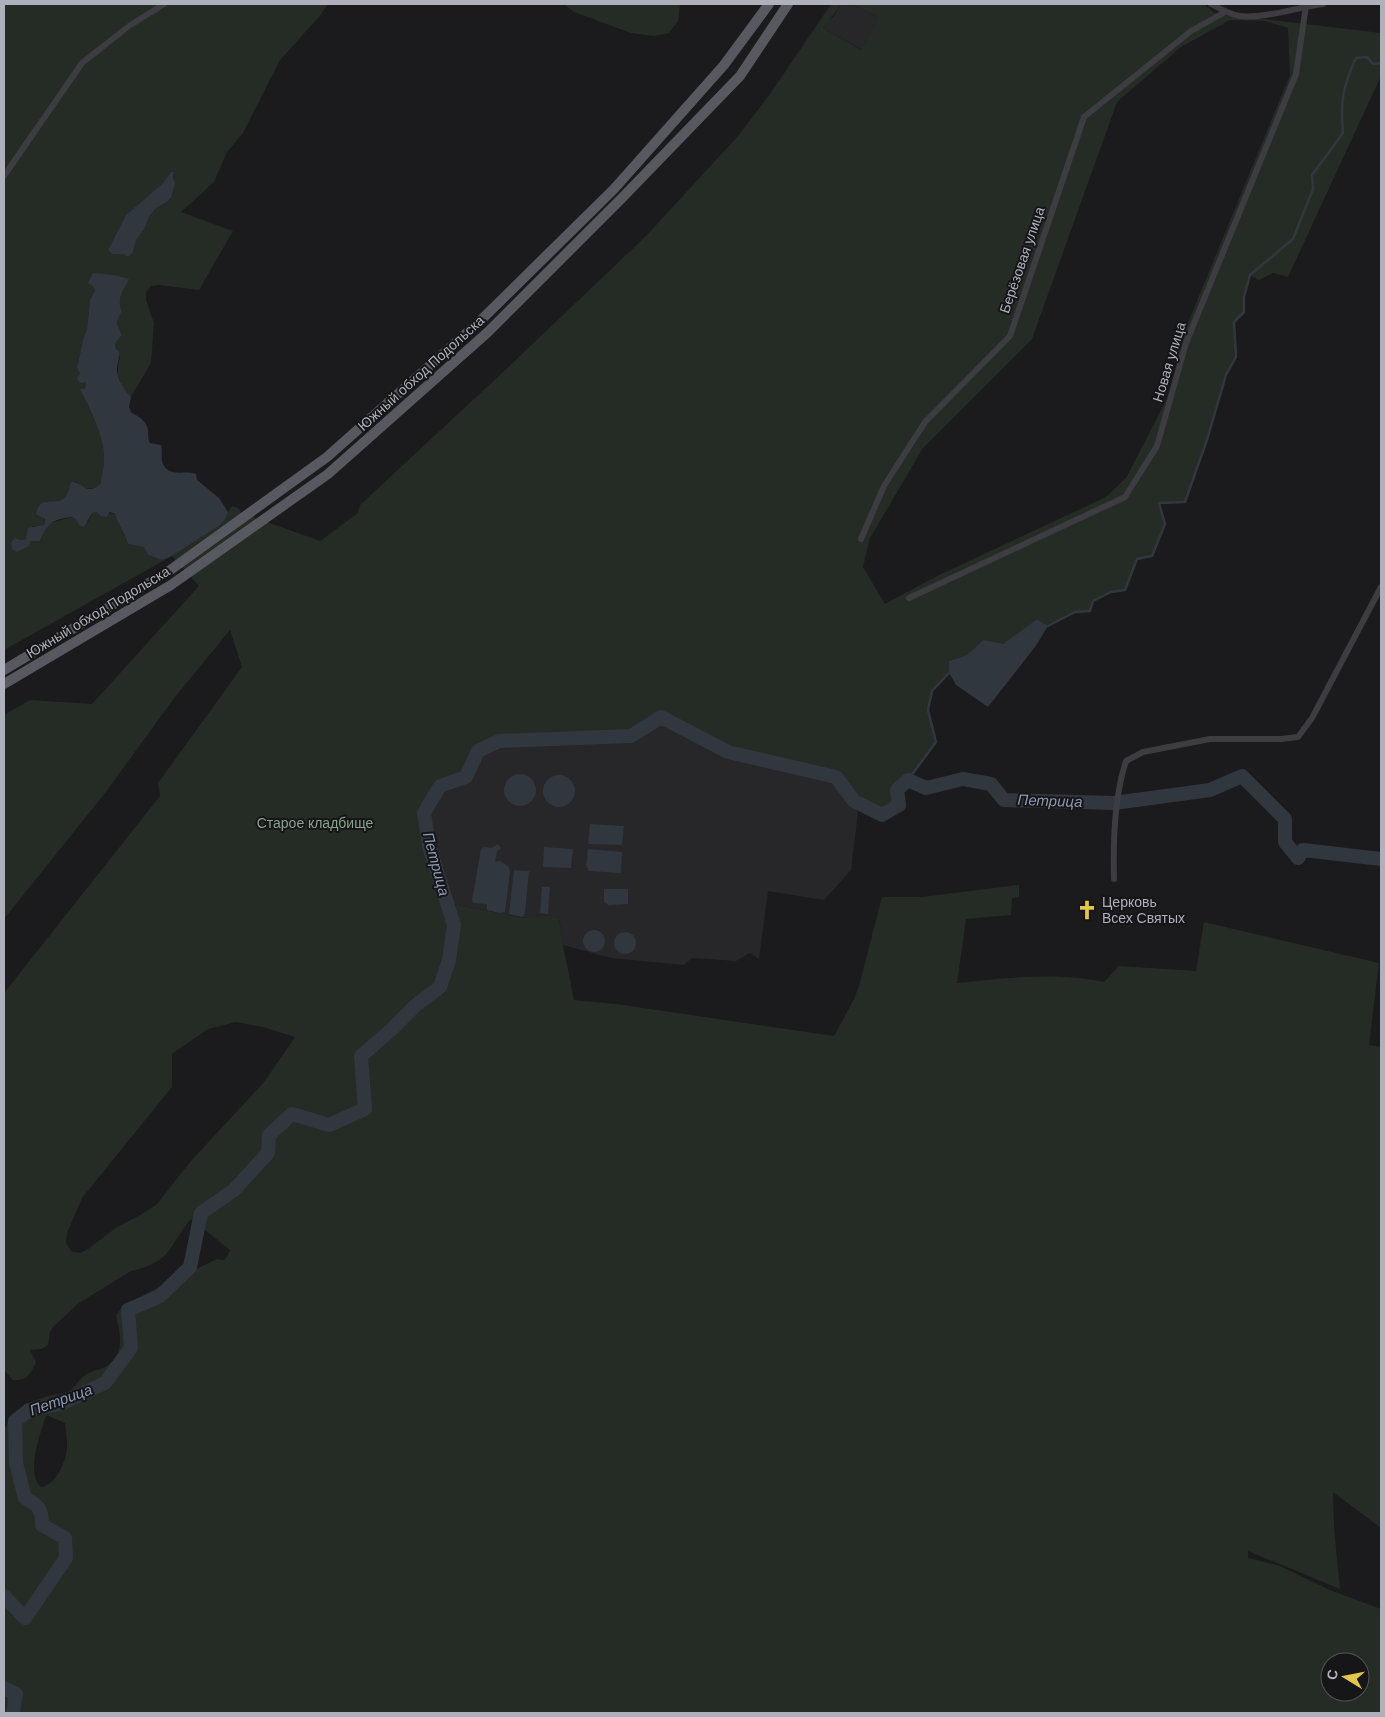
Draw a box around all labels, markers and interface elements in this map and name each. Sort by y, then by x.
street label: Берёзовая улица [995,204,1049,316]
street label: Южный обход Подольска [354,311,488,435]
street label: Новая улица [1148,320,1190,404]
street label: Южный обход Подольска [23,562,173,662]
water label: Петрица [1017,790,1083,812]
park label: Старое кладбище [257,814,374,832]
water label: Петрица [418,830,454,898]
place label: Церковь Всех Святых [1102,893,1185,927]
church icon: Церковь Всех Святых [1076,899,1098,921]
water label: Петрица [27,1379,95,1421]
north arrow [1320,1652,1370,1702]
text: С [1322,1668,1342,1681]

